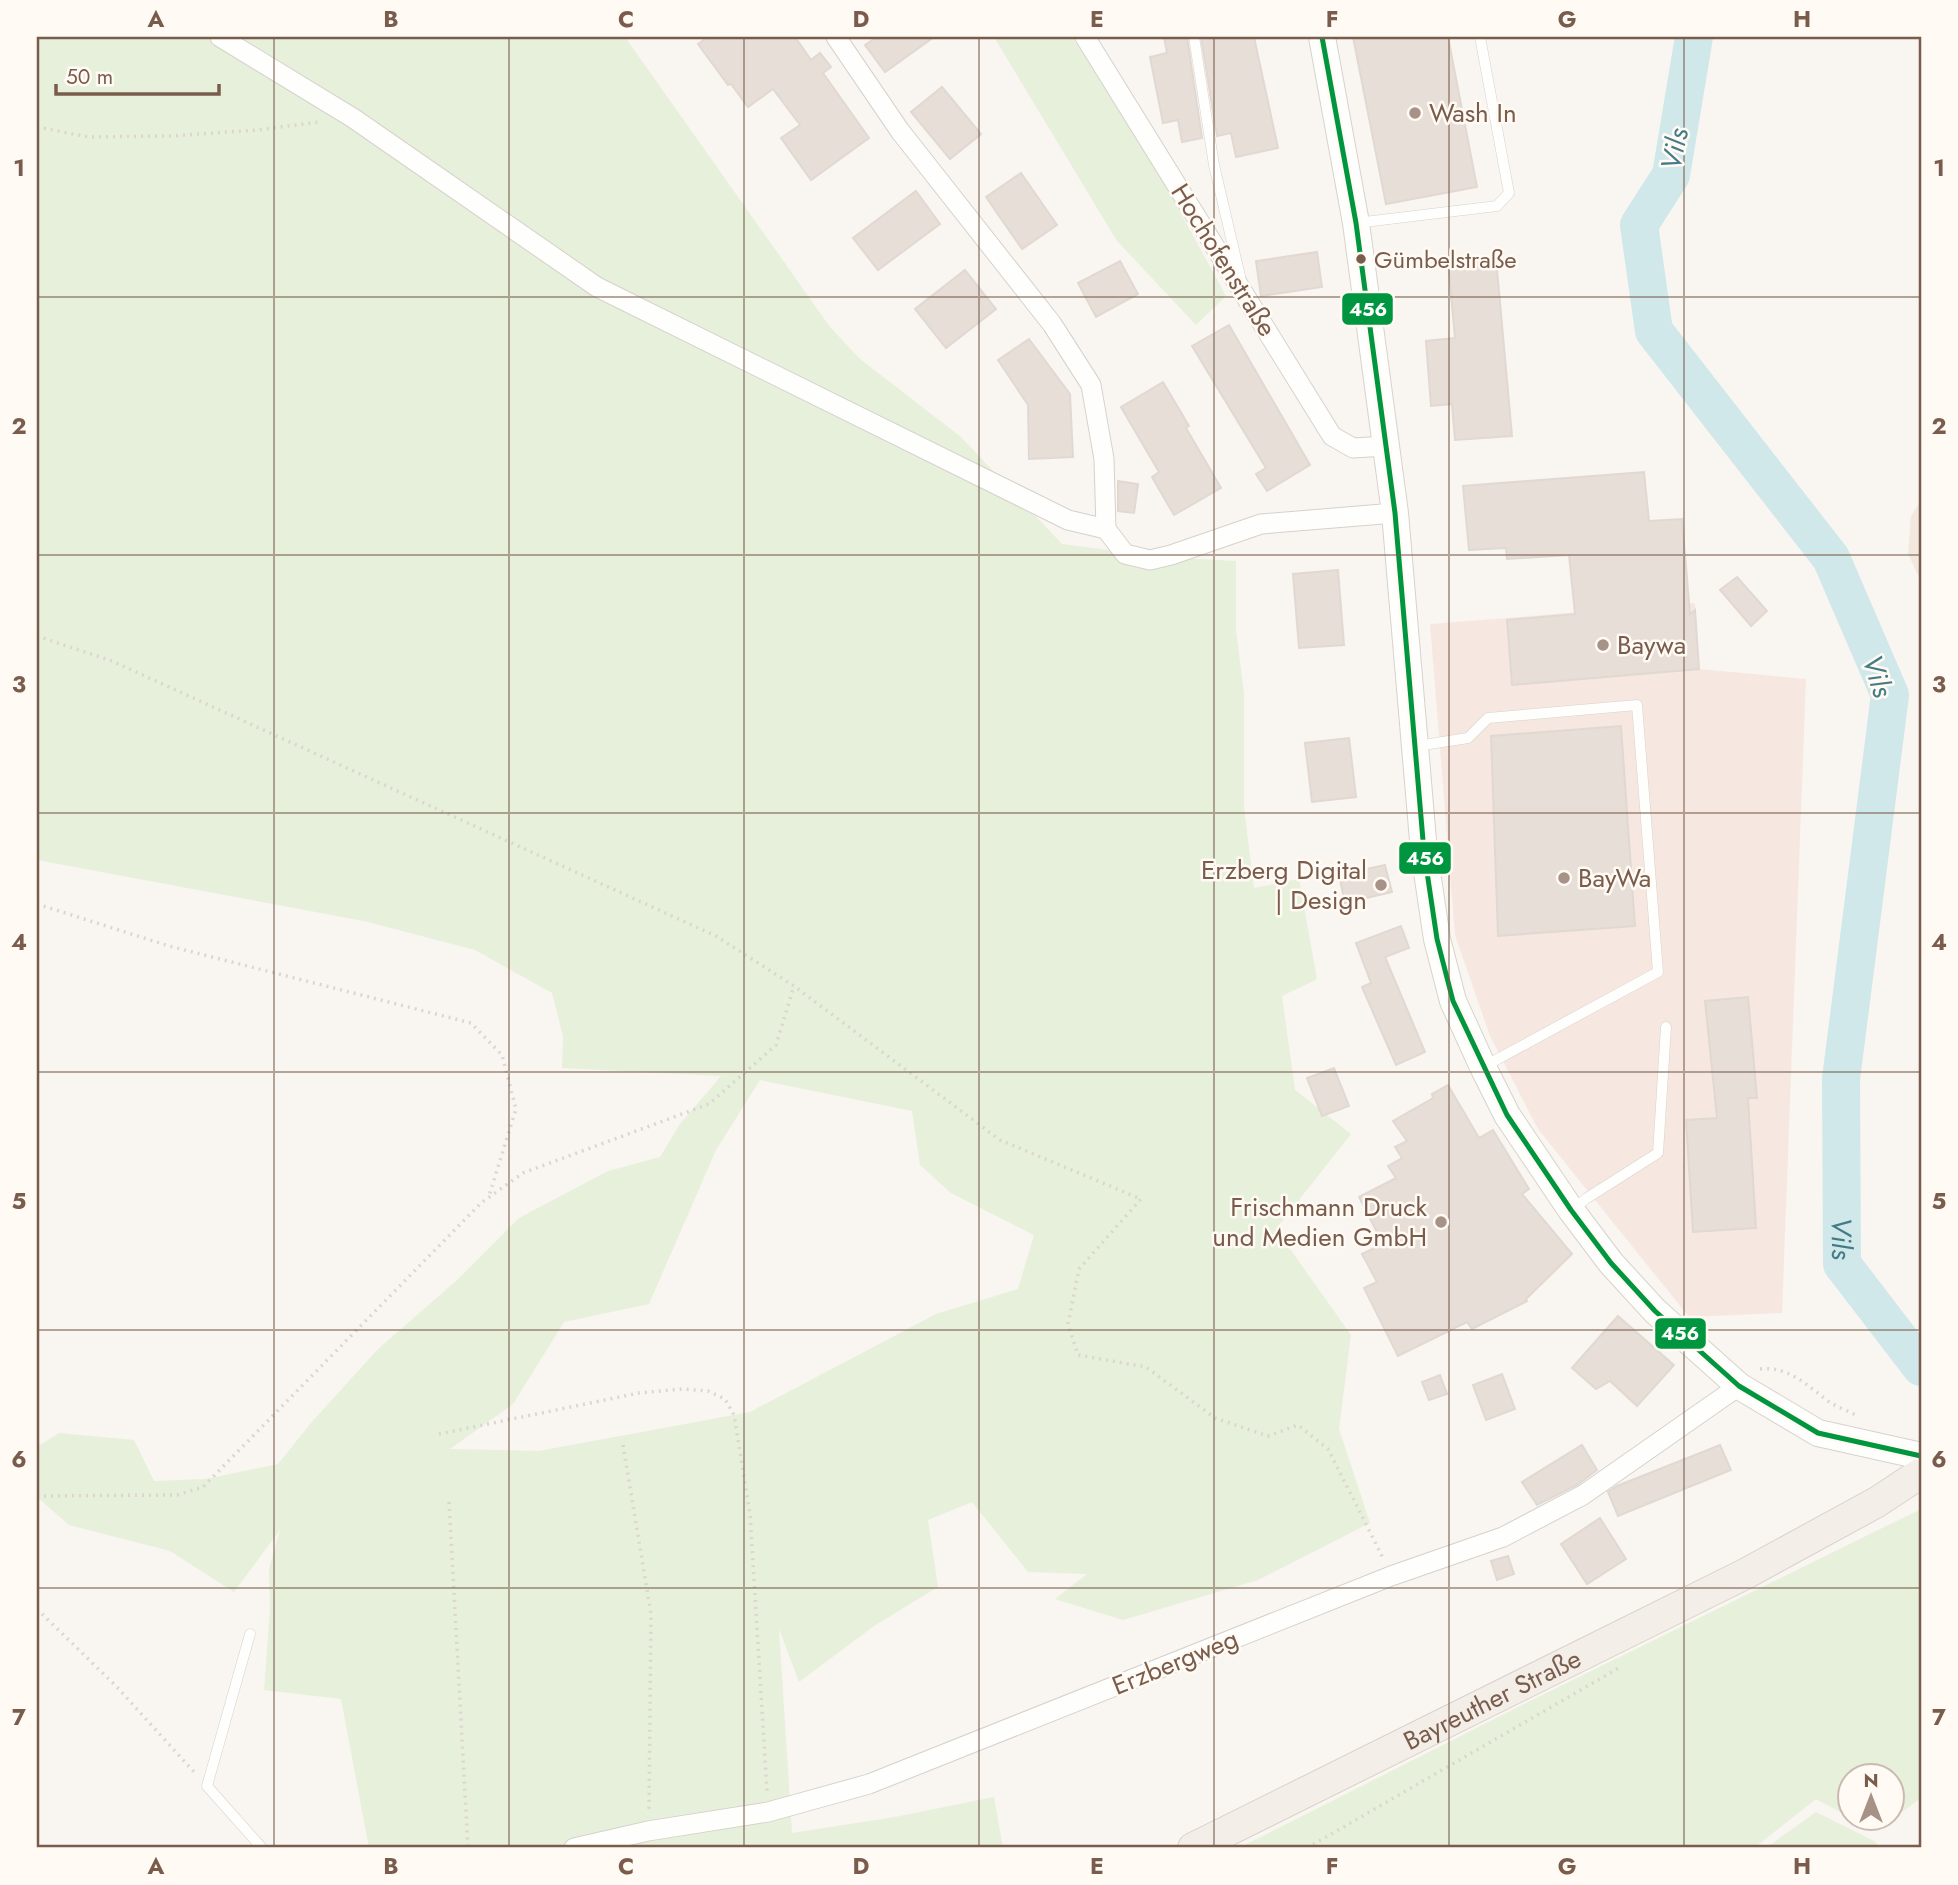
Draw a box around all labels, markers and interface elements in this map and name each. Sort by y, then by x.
text: A [147,2,165,36]
text: B [383,2,399,36]
text: C [618,2,634,36]
text: D [853,2,870,36]
text: E [1090,2,1104,36]
text: F [1326,2,1338,36]
text: G [1558,2,1576,36]
text: H [1793,2,1811,36]
scale bar [56,52,219,96]
text: 50 m [66,62,113,92]
place label: Wash In [1429,94,1517,132]
marker: Wash In [1407,105,1423,121]
water label: Vils [1650,123,1699,174]
text: 1 [13,151,25,185]
text: 1 [1933,151,1945,185]
street label: Hochofenstraße [1162,176,1286,344]
place label: Gümbelstraße [1374,242,1517,277]
marker: Gümbelstraße [1354,252,1368,266]
line badge: 456 [1341,292,1394,326]
text: 456 [1349,296,1387,323]
text: 2 [11,409,27,443]
text: 2 [1931,409,1947,443]
place label: Baywa [1617,626,1686,664]
marker: Baywa [1595,637,1611,653]
water label: Vils [1852,650,1904,703]
text: 3 [12,667,26,701]
text: 3 [1932,667,1946,701]
line badge: 456 [1398,841,1452,875]
text: 456 [1406,845,1444,872]
place label: Erzberg Digital | Design [1201,851,1367,919]
place label: BayWa [1578,859,1651,897]
marker: BayWa [1556,870,1572,886]
marker: Erzberg Digital | Design [1373,877,1389,893]
text: 4 [11,925,27,959]
text: 4 [1931,925,1947,959]
text: 5 [12,1184,26,1218]
text: 5 [1932,1184,1946,1218]
place label: Frischmann Druck und Medien GmbH [1212,1188,1428,1256]
marker: Frischmann Druck und Medien GmbH [1433,1214,1449,1230]
water label: Vils [1821,1217,1862,1261]
line badge: 456 [1654,1317,1707,1350]
text: 456 [1661,1320,1699,1347]
text: 6 [11,1442,27,1476]
text: 6 [1931,1442,1947,1476]
street label: Erzbergweg [1106,1619,1244,1705]
street label: Bayreuther Straße [1397,1639,1588,1760]
text: 7 [12,1700,26,1734]
text: 7 [1932,1700,1946,1734]
north arrow [1836,1762,1906,1832]
text: N [1863,1767,1879,1794]
text: A [147,1849,165,1883]
text: B [383,1849,399,1883]
text: C [618,1849,634,1883]
text: D [853,1849,870,1883]
text: E [1090,1849,1104,1883]
text: F [1326,1849,1338,1883]
text: G [1558,1849,1576,1883]
text: H [1793,1849,1811,1883]

